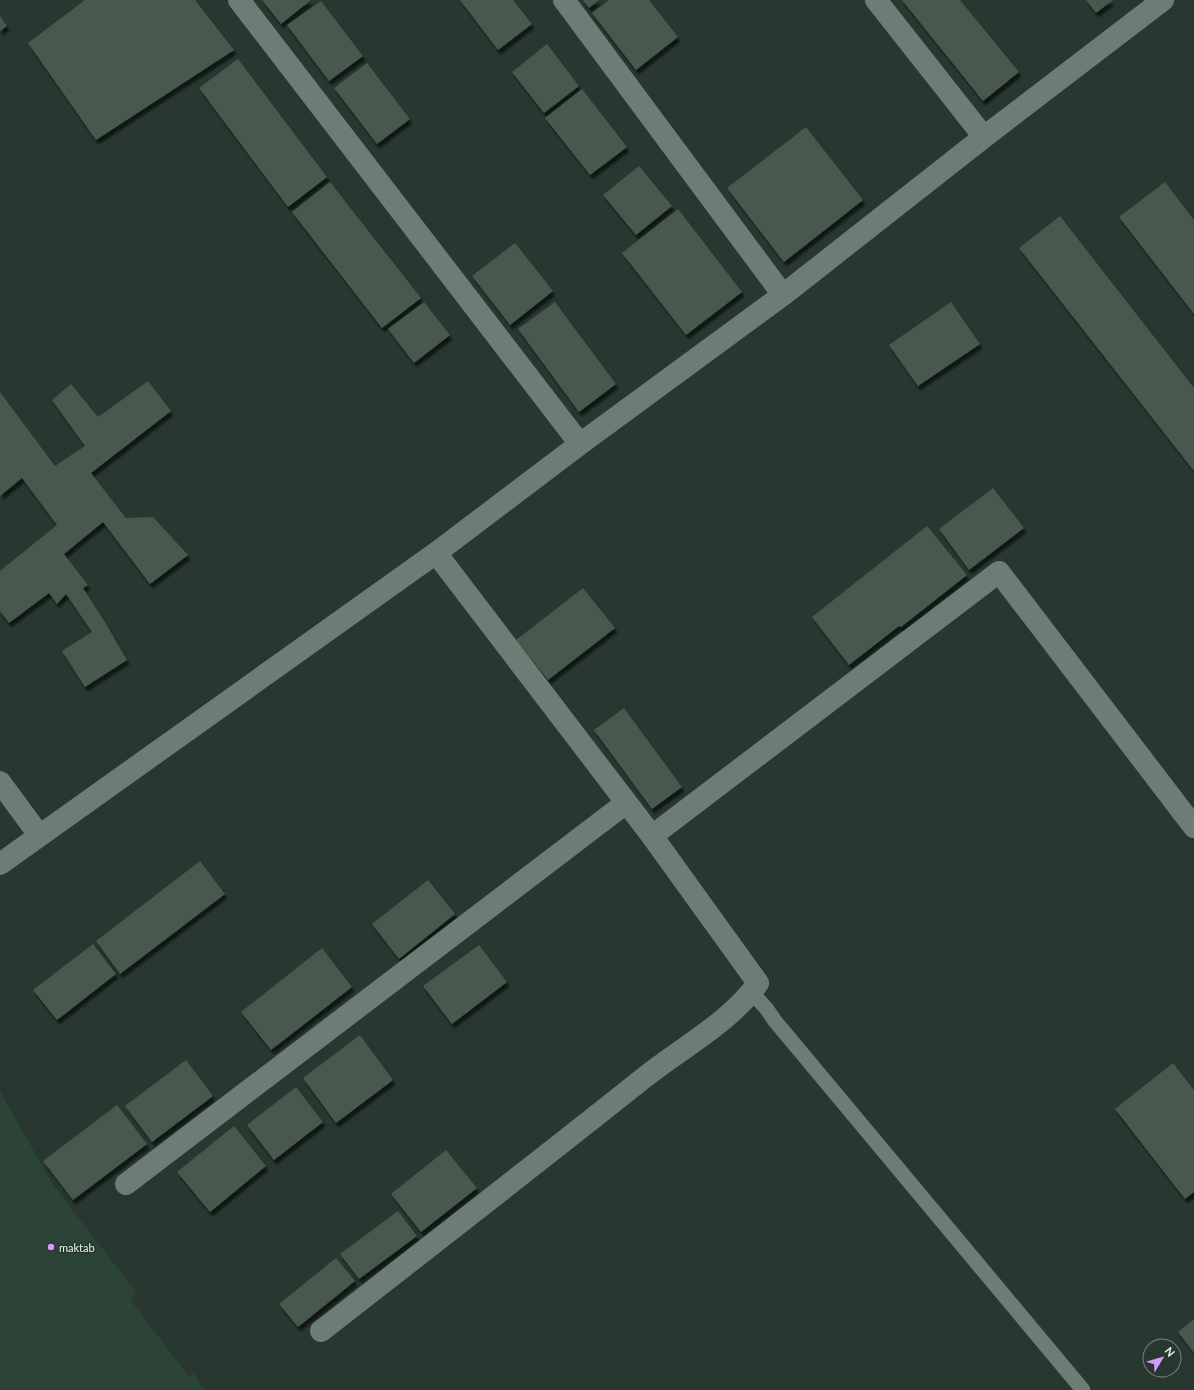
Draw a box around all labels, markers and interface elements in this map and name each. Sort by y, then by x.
place label: maktab [59,1241,95,1254]
marker: maktab [46,1242,56,1252]
north arrow [1142,1338,1182,1378]
text: N [1163,1344,1178,1359]

